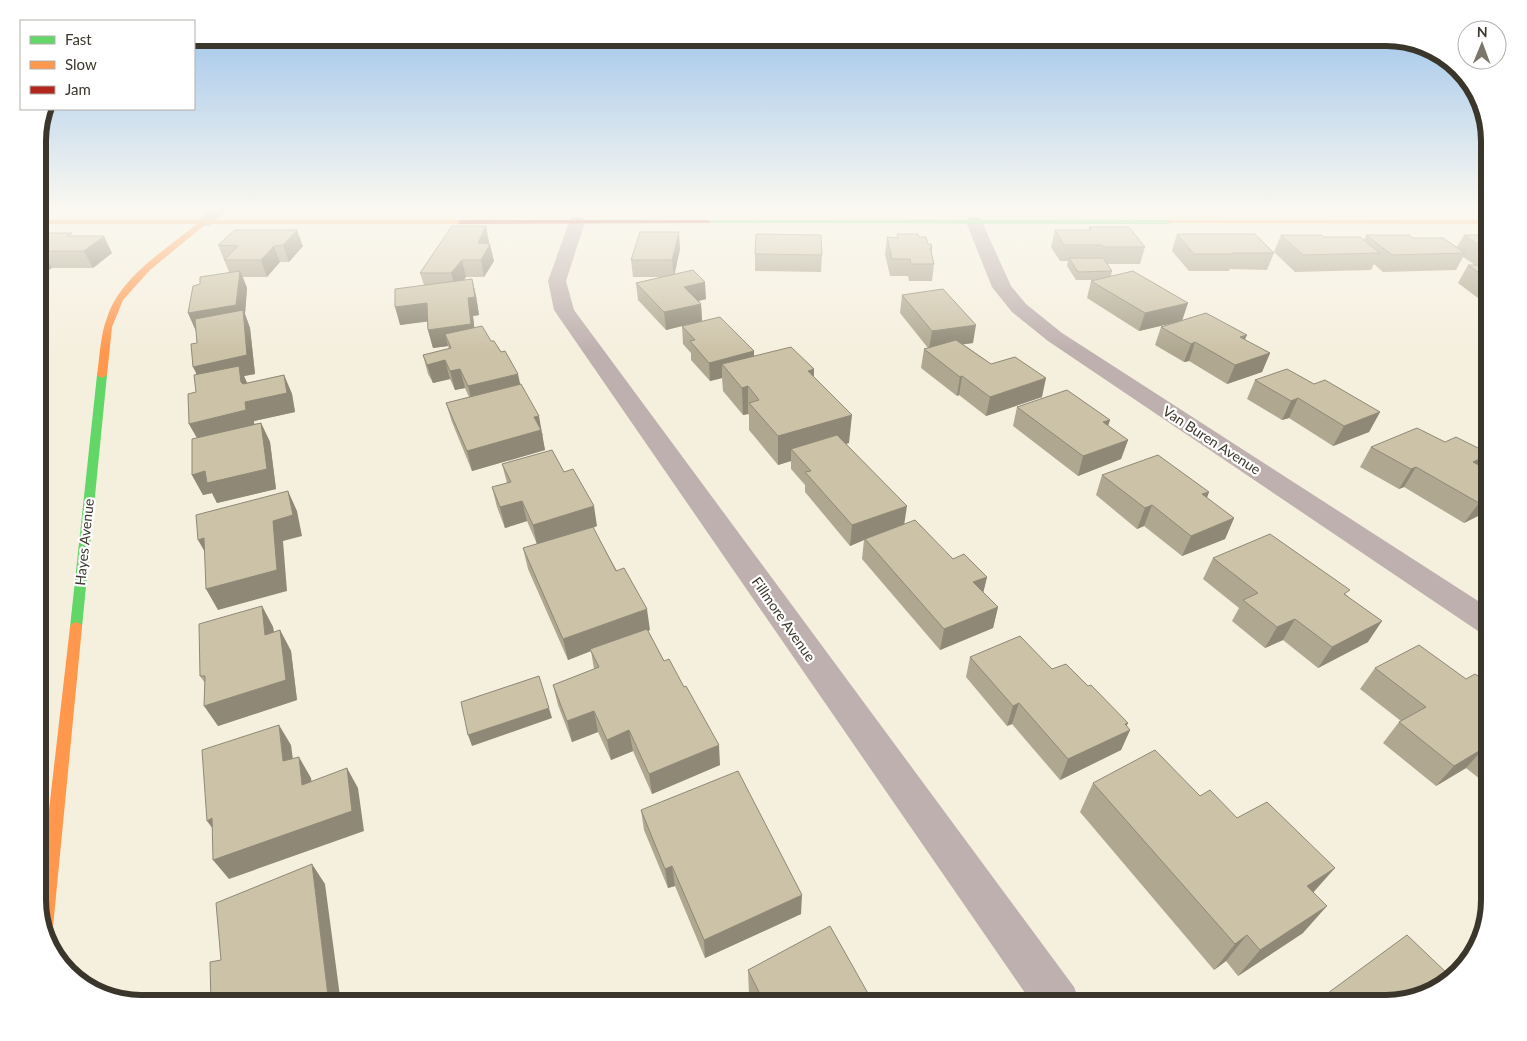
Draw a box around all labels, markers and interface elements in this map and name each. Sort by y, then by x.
legend [20,20,195,110]
north arrow [1457,20,1507,70]
text: N [1477,23,1488,40]
text: Fast [65,30,92,48]
text: Slow [65,55,97,73]
text: Jam [65,80,91,98]
street label: Van Buren Avenue [1160,402,1264,478]
street label: Hayes Avenue [71,498,97,586]
street label: Fillmore Avenue [749,574,819,664]

